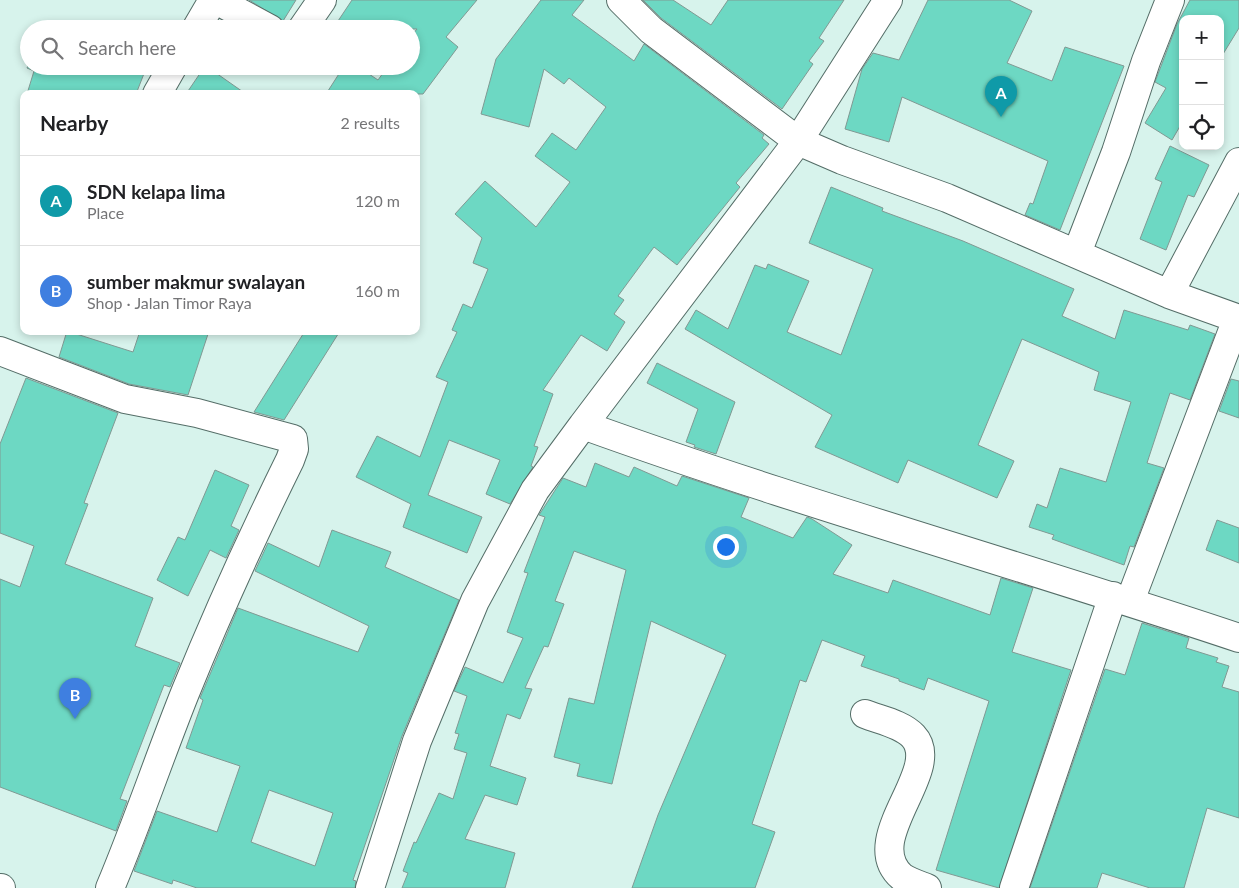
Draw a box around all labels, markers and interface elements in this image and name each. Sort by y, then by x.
map controls [1179,15,1224,150]
button: + [1179,15,1224,60]
search box [20,20,420,75]
icon: search [38,34,66,62]
text: Search here [78,36,176,59]
button: − [1179,60,1224,105]
pin: A [985,76,1017,117]
button: locate [1179,105,1224,150]
text: Nearby [40,110,108,135]
text: 2 results [340,113,400,132]
text: SDN kelapa lima [87,180,225,203]
text: A [50,191,62,210]
text: 120 m [355,191,400,210]
text: Place [87,203,124,222]
text: sumber makmur swalayan [87,270,305,293]
text: B [51,281,61,300]
text: 160 m [355,281,400,300]
text: Shop · Jalan Timor Raya [87,293,252,312]
your location [713,534,739,560]
pin: B [59,678,91,719]

